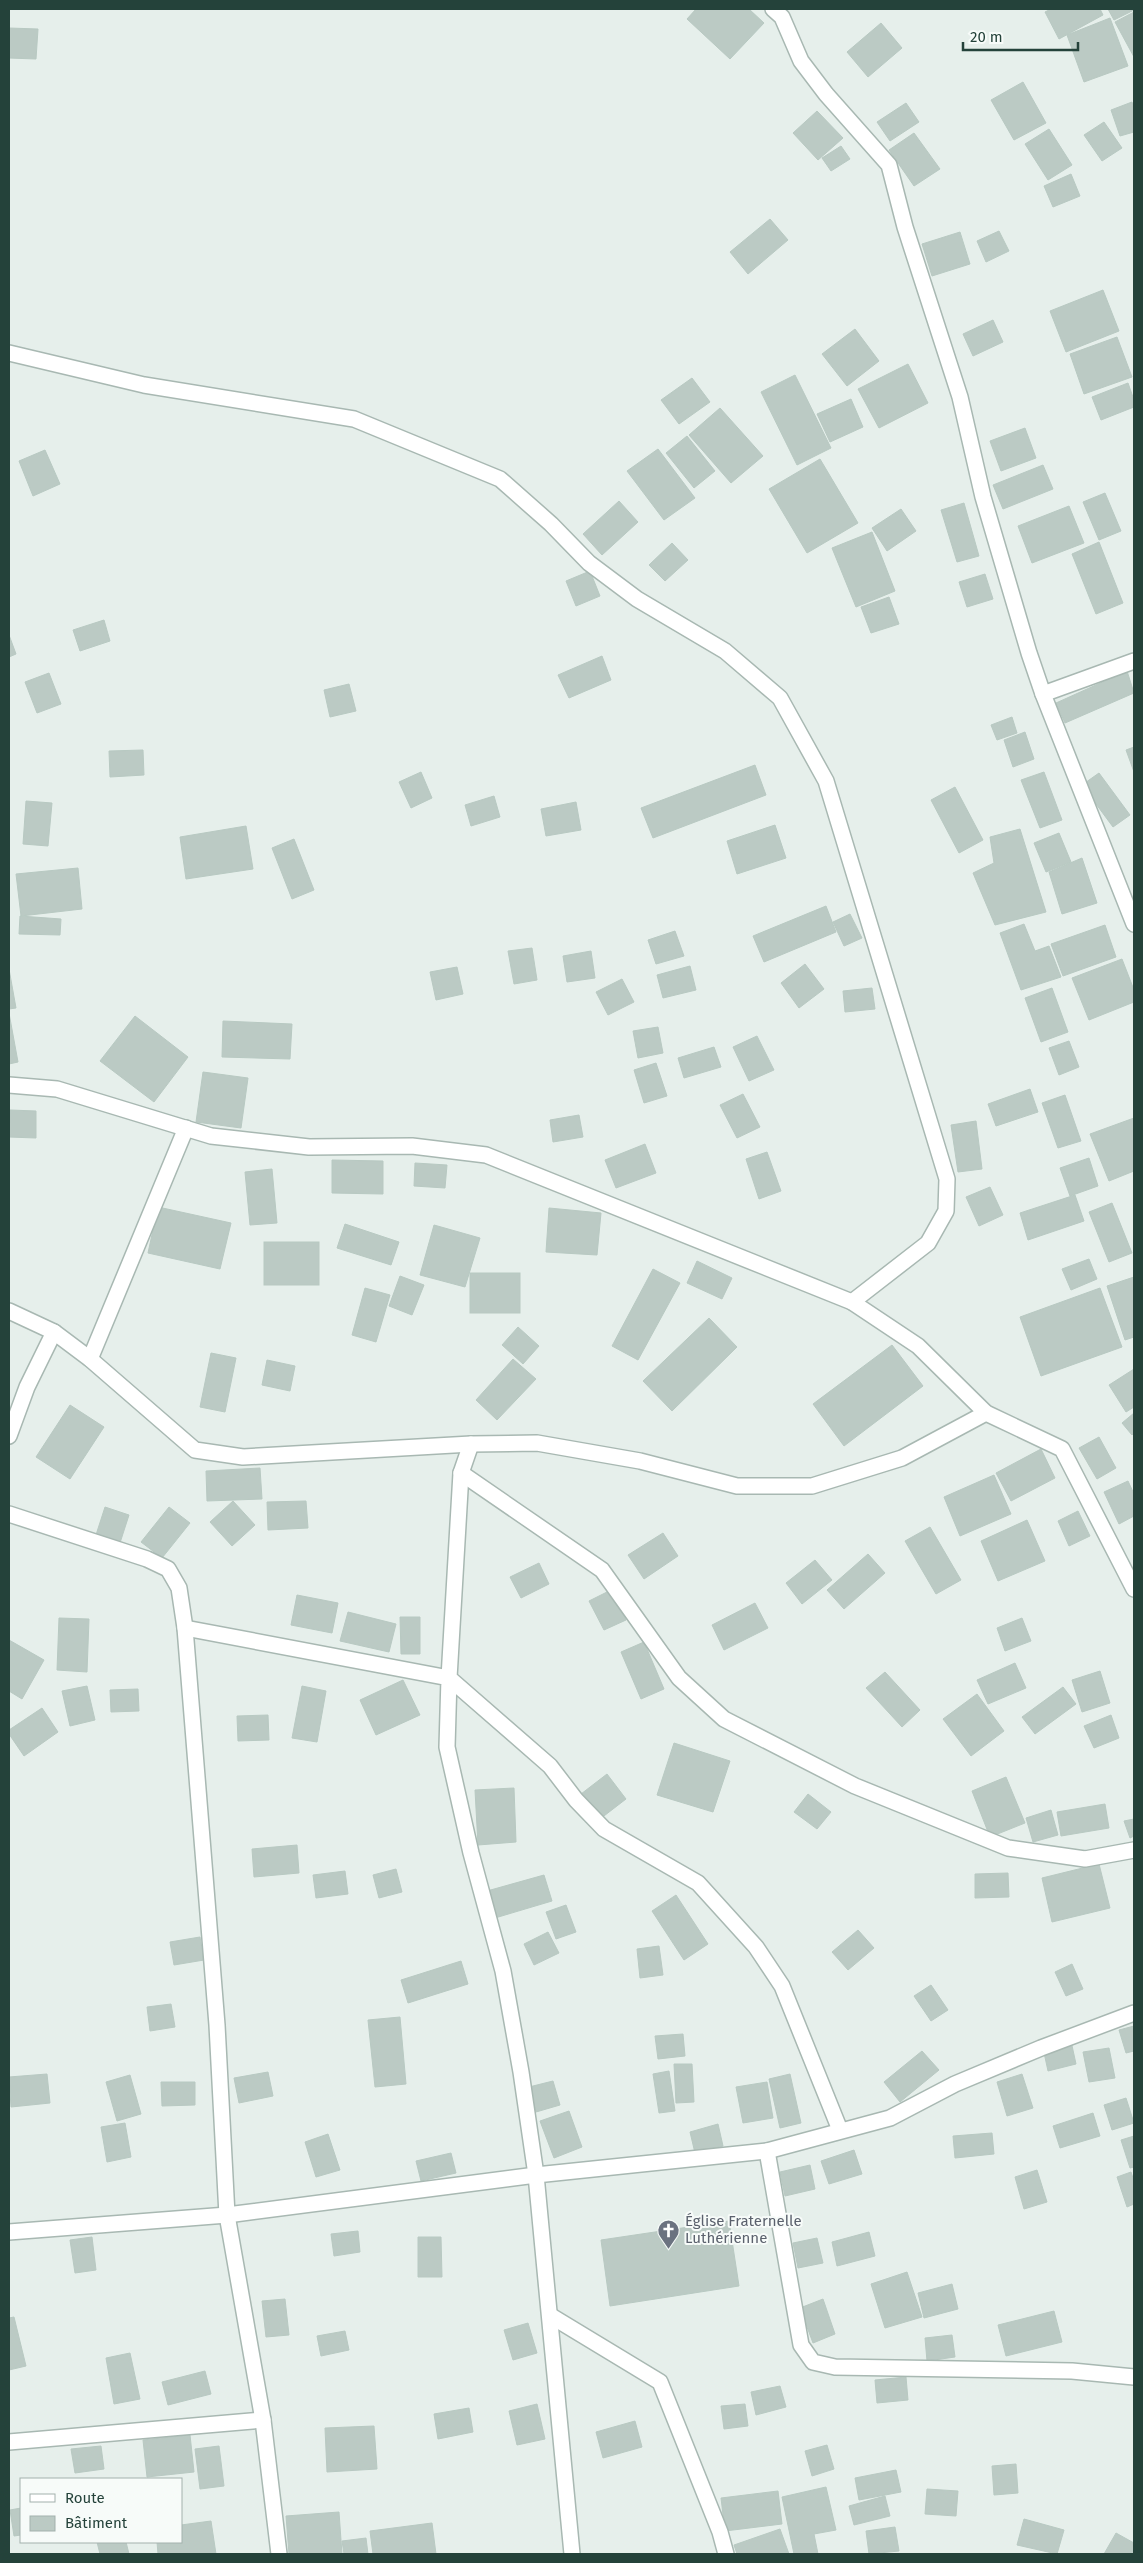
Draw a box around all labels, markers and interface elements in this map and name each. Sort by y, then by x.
scale bar [963,20,1078,52]
text: 20 m [970,28,1003,46]
place label: Église Fraternelle Luthérienne [685,2212,802,2247]
church icon: Église Fraternelle Luthérienne [657,2218,681,2249]
legend [20,2478,182,2543]
text: Route [65,2489,105,2507]
text: Bâtiment [65,2514,128,2532]

